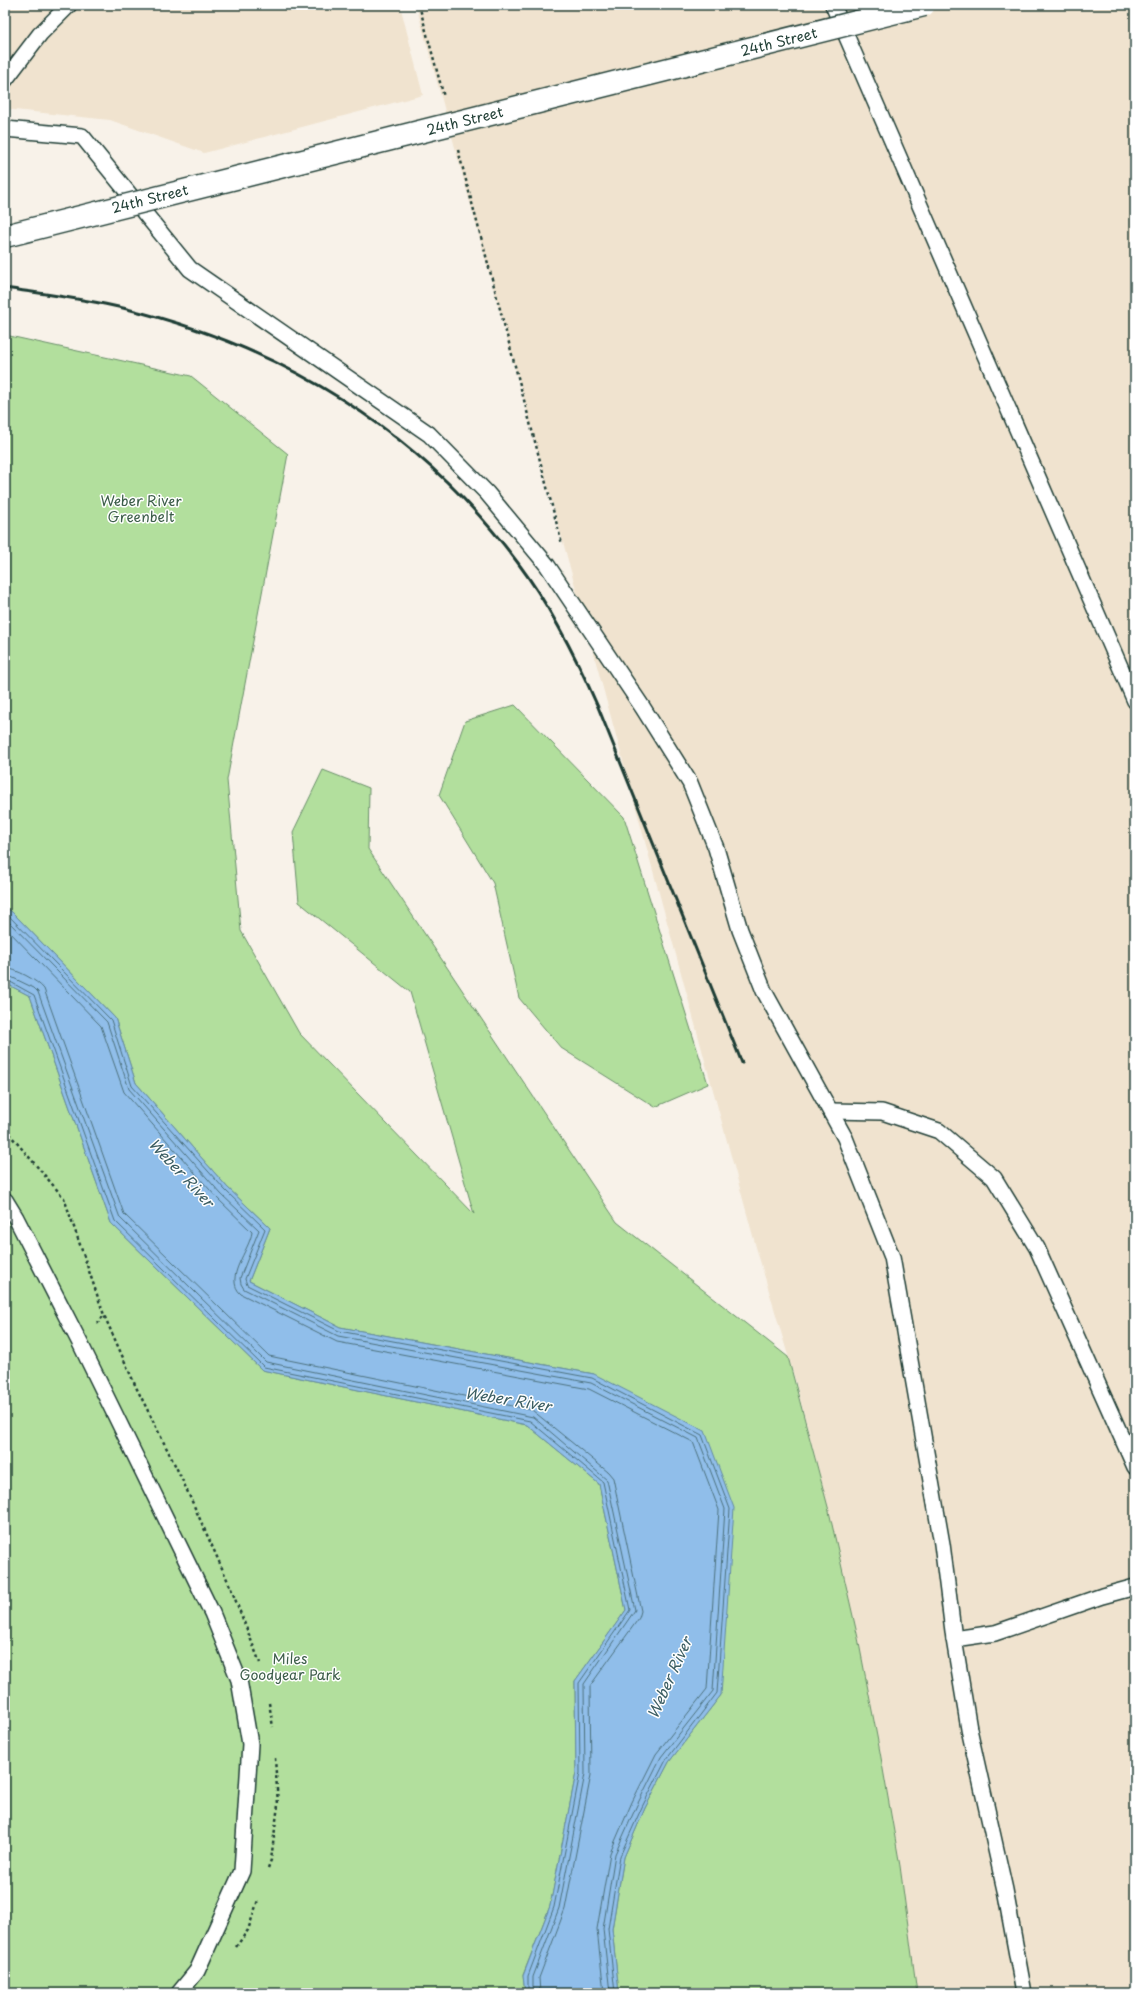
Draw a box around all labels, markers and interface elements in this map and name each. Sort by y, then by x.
street label: 24th Street [738,22,820,61]
street label: 24th Street [424,101,506,140]
street label: 24th Street [109,179,191,218]
park label: Weber River Greenbelt [100,490,182,527]
water label: Weber River [144,1132,222,1213]
water label: Weber River [464,1380,555,1417]
water label: Weber River [640,1631,698,1722]
park label: Miles Goodyear Park [239,1648,341,1685]

